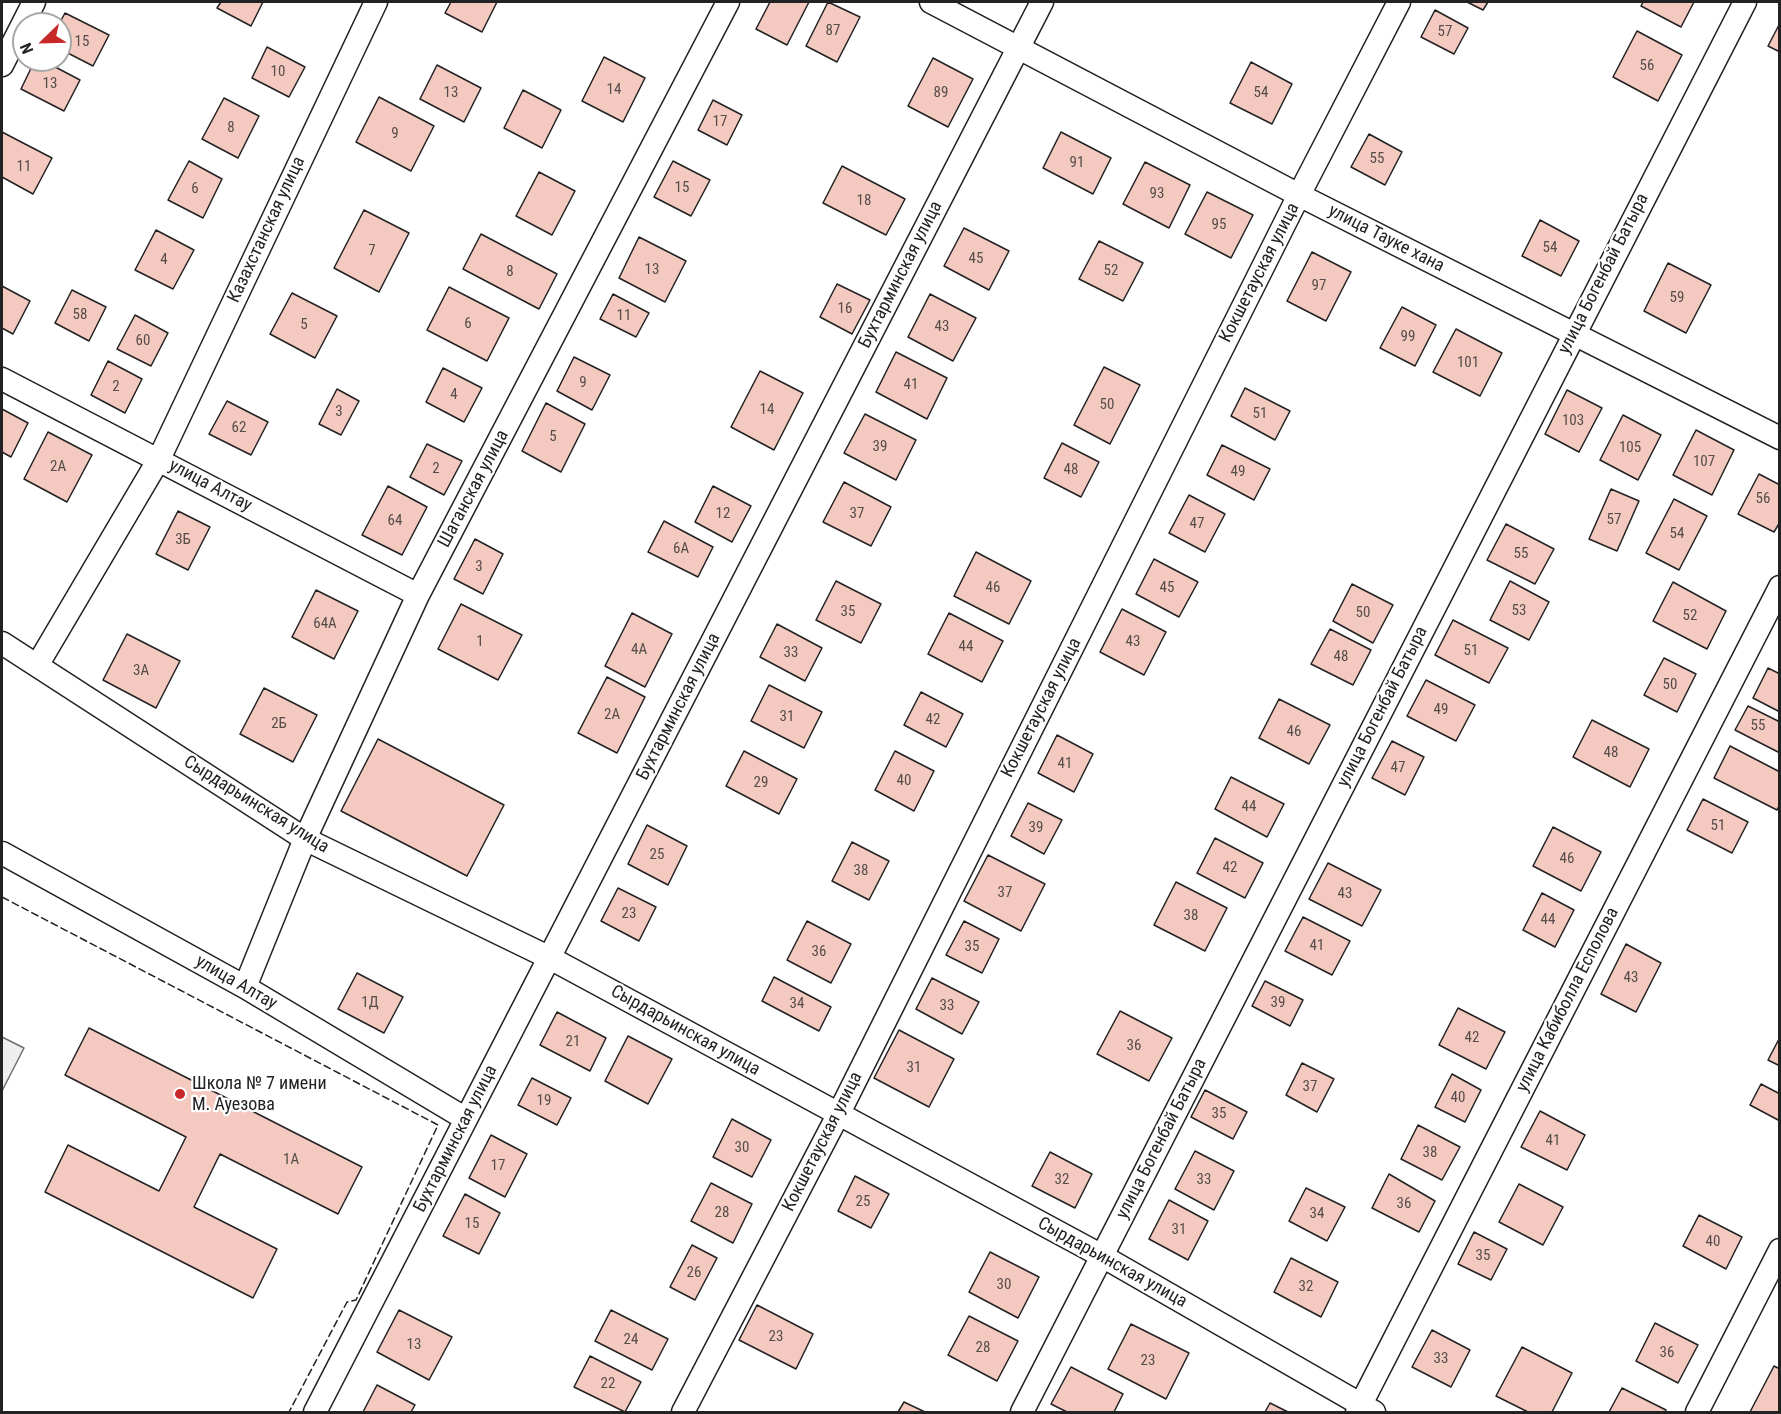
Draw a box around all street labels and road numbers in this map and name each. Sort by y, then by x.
street label: Казахстанская улица [224,154,310,306]
street label: улица Богенбай Батыра [1554,190,1654,358]
street label: Бухтарминская улица [855,198,947,352]
street label: Кокшетауская улица [1215,200,1305,346]
street label: улица Тауке хана [1324,200,1448,278]
street label: Шаганская улица [434,427,514,551]
street label: улица Алтау [165,455,255,517]
street label: улица Богенбай Батыра [1333,623,1433,791]
street label: Бухтарминская улица [633,630,725,784]
street label: Кокшетауская улица [997,635,1087,781]
street label: Сырдарьинская улица [179,752,333,858]
street label: улица Кабиболла Есполова [1512,904,1624,1096]
street label: улица Алтау [191,951,281,1015]
street label: Сырдарьинская улица [607,981,763,1081]
street label: улица Богенбай Батыра [1112,1055,1212,1223]
street label: Бухтарминская улица [410,1062,502,1216]
street label: Кокшетауская улица [778,1069,868,1215]
street label: Сырдарьинская улица [1034,1213,1190,1313]

